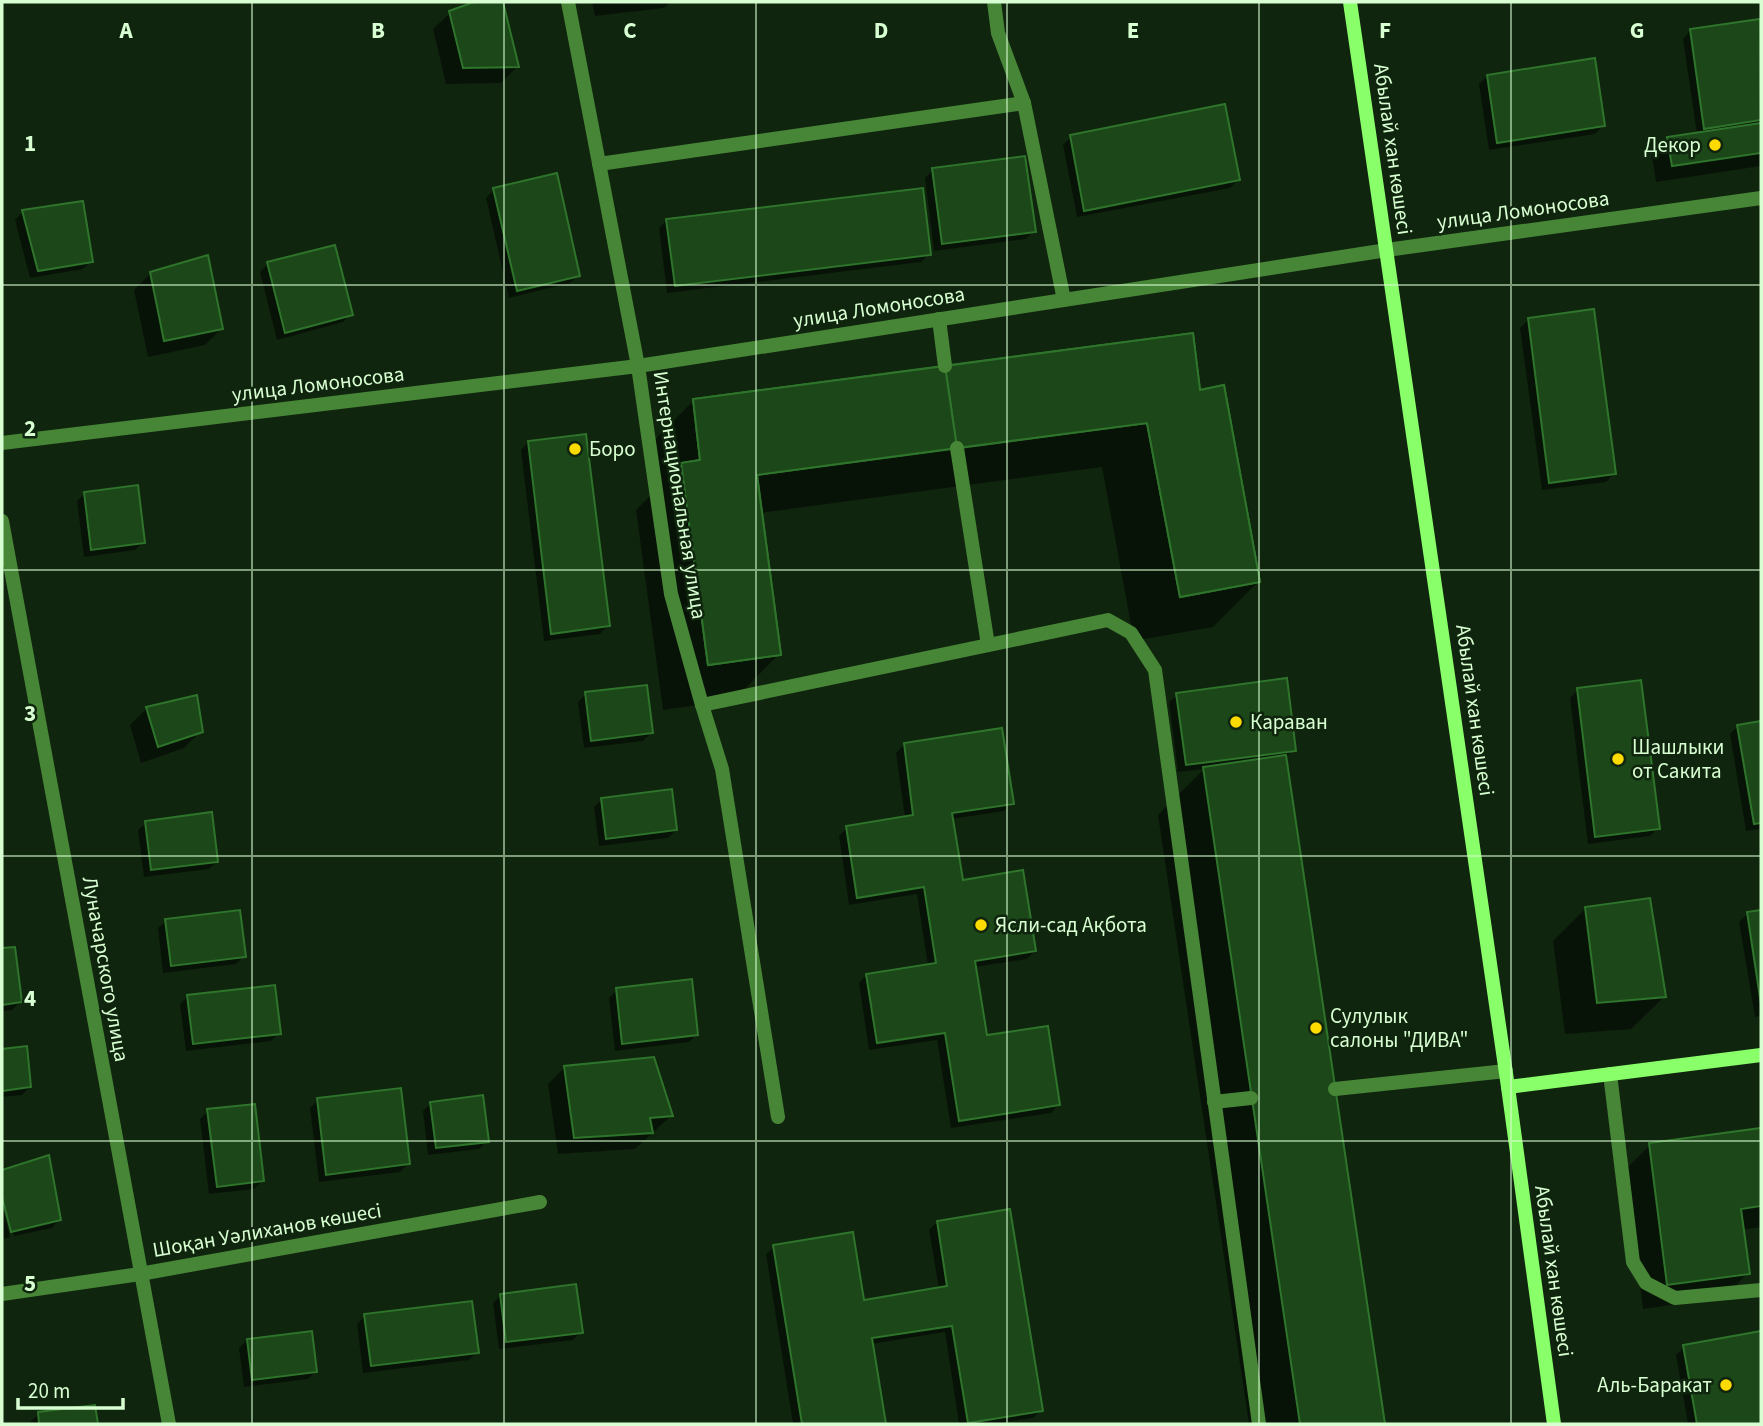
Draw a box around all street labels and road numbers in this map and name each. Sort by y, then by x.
street label: Абылай хан көшесі [1366,61,1420,237]
street label: улица Ломоносова [1435,183,1611,237]
street label: улица Ломоносова [791,279,967,335]
street label: улица Ломоносова [230,359,406,409]
street label: Интернациональная улица [646,369,714,621]
street label: Абылай хан көшесі [1448,622,1502,798]
street label: Луначарского улица [75,874,137,1064]
street label: Абылай хан көшесі [1527,1183,1581,1359]
street label: Шоқан Уәлиханов көшесі [150,1195,384,1265]

